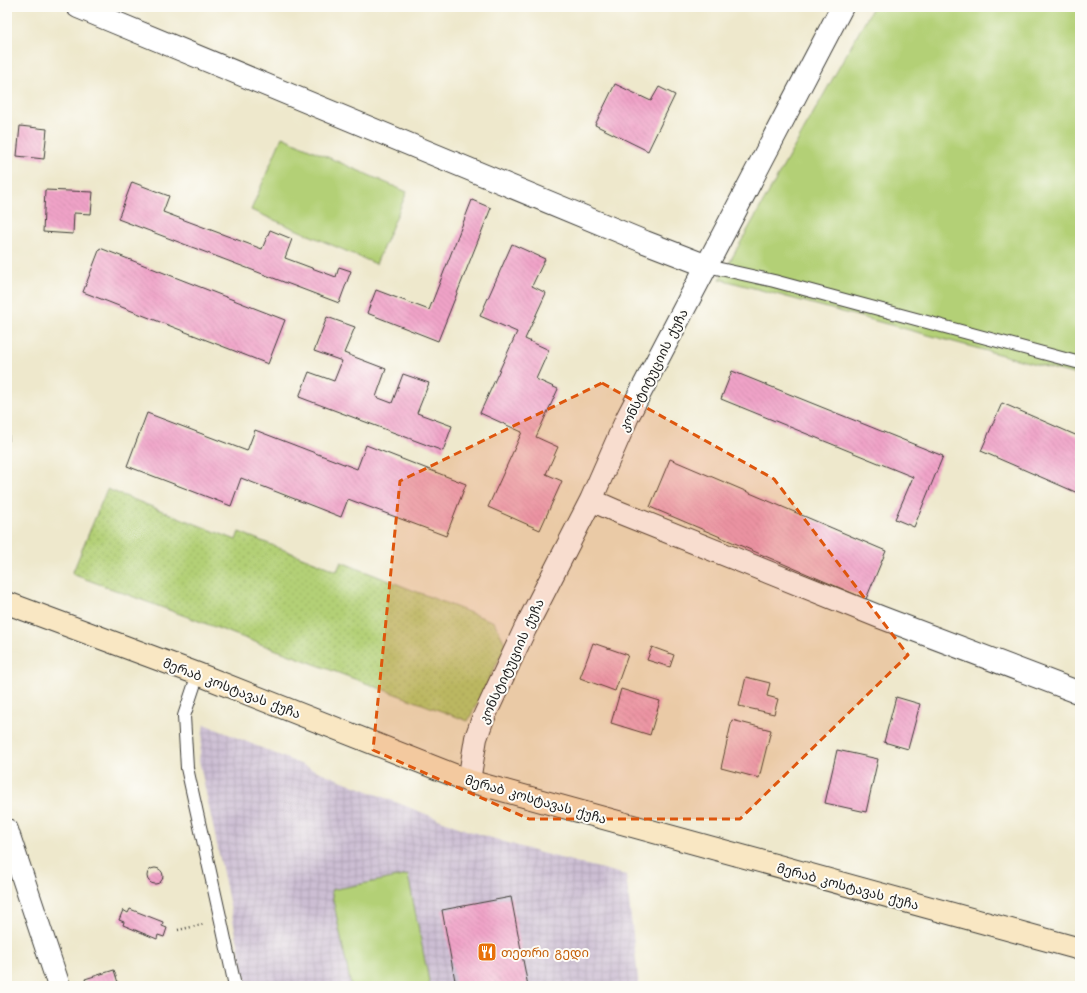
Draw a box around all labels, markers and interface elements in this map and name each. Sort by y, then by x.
street label: კონსტიტუციის ქუჩა [615,306,693,435]
street label: კონსტიტუციის ქუჩა [475,596,549,727]
street label: მერაბ კოსტავას ქუჩა [160,654,303,724]
street label: მერაბ კოსტავას ქუჩა [463,771,609,829]
street label: მერაბ კოსტავას ქუჩა [775,859,921,915]
restaurant icon: თეთრი გედი [476,941,498,963]
place label: თეთრი გედი [501,944,589,962]

